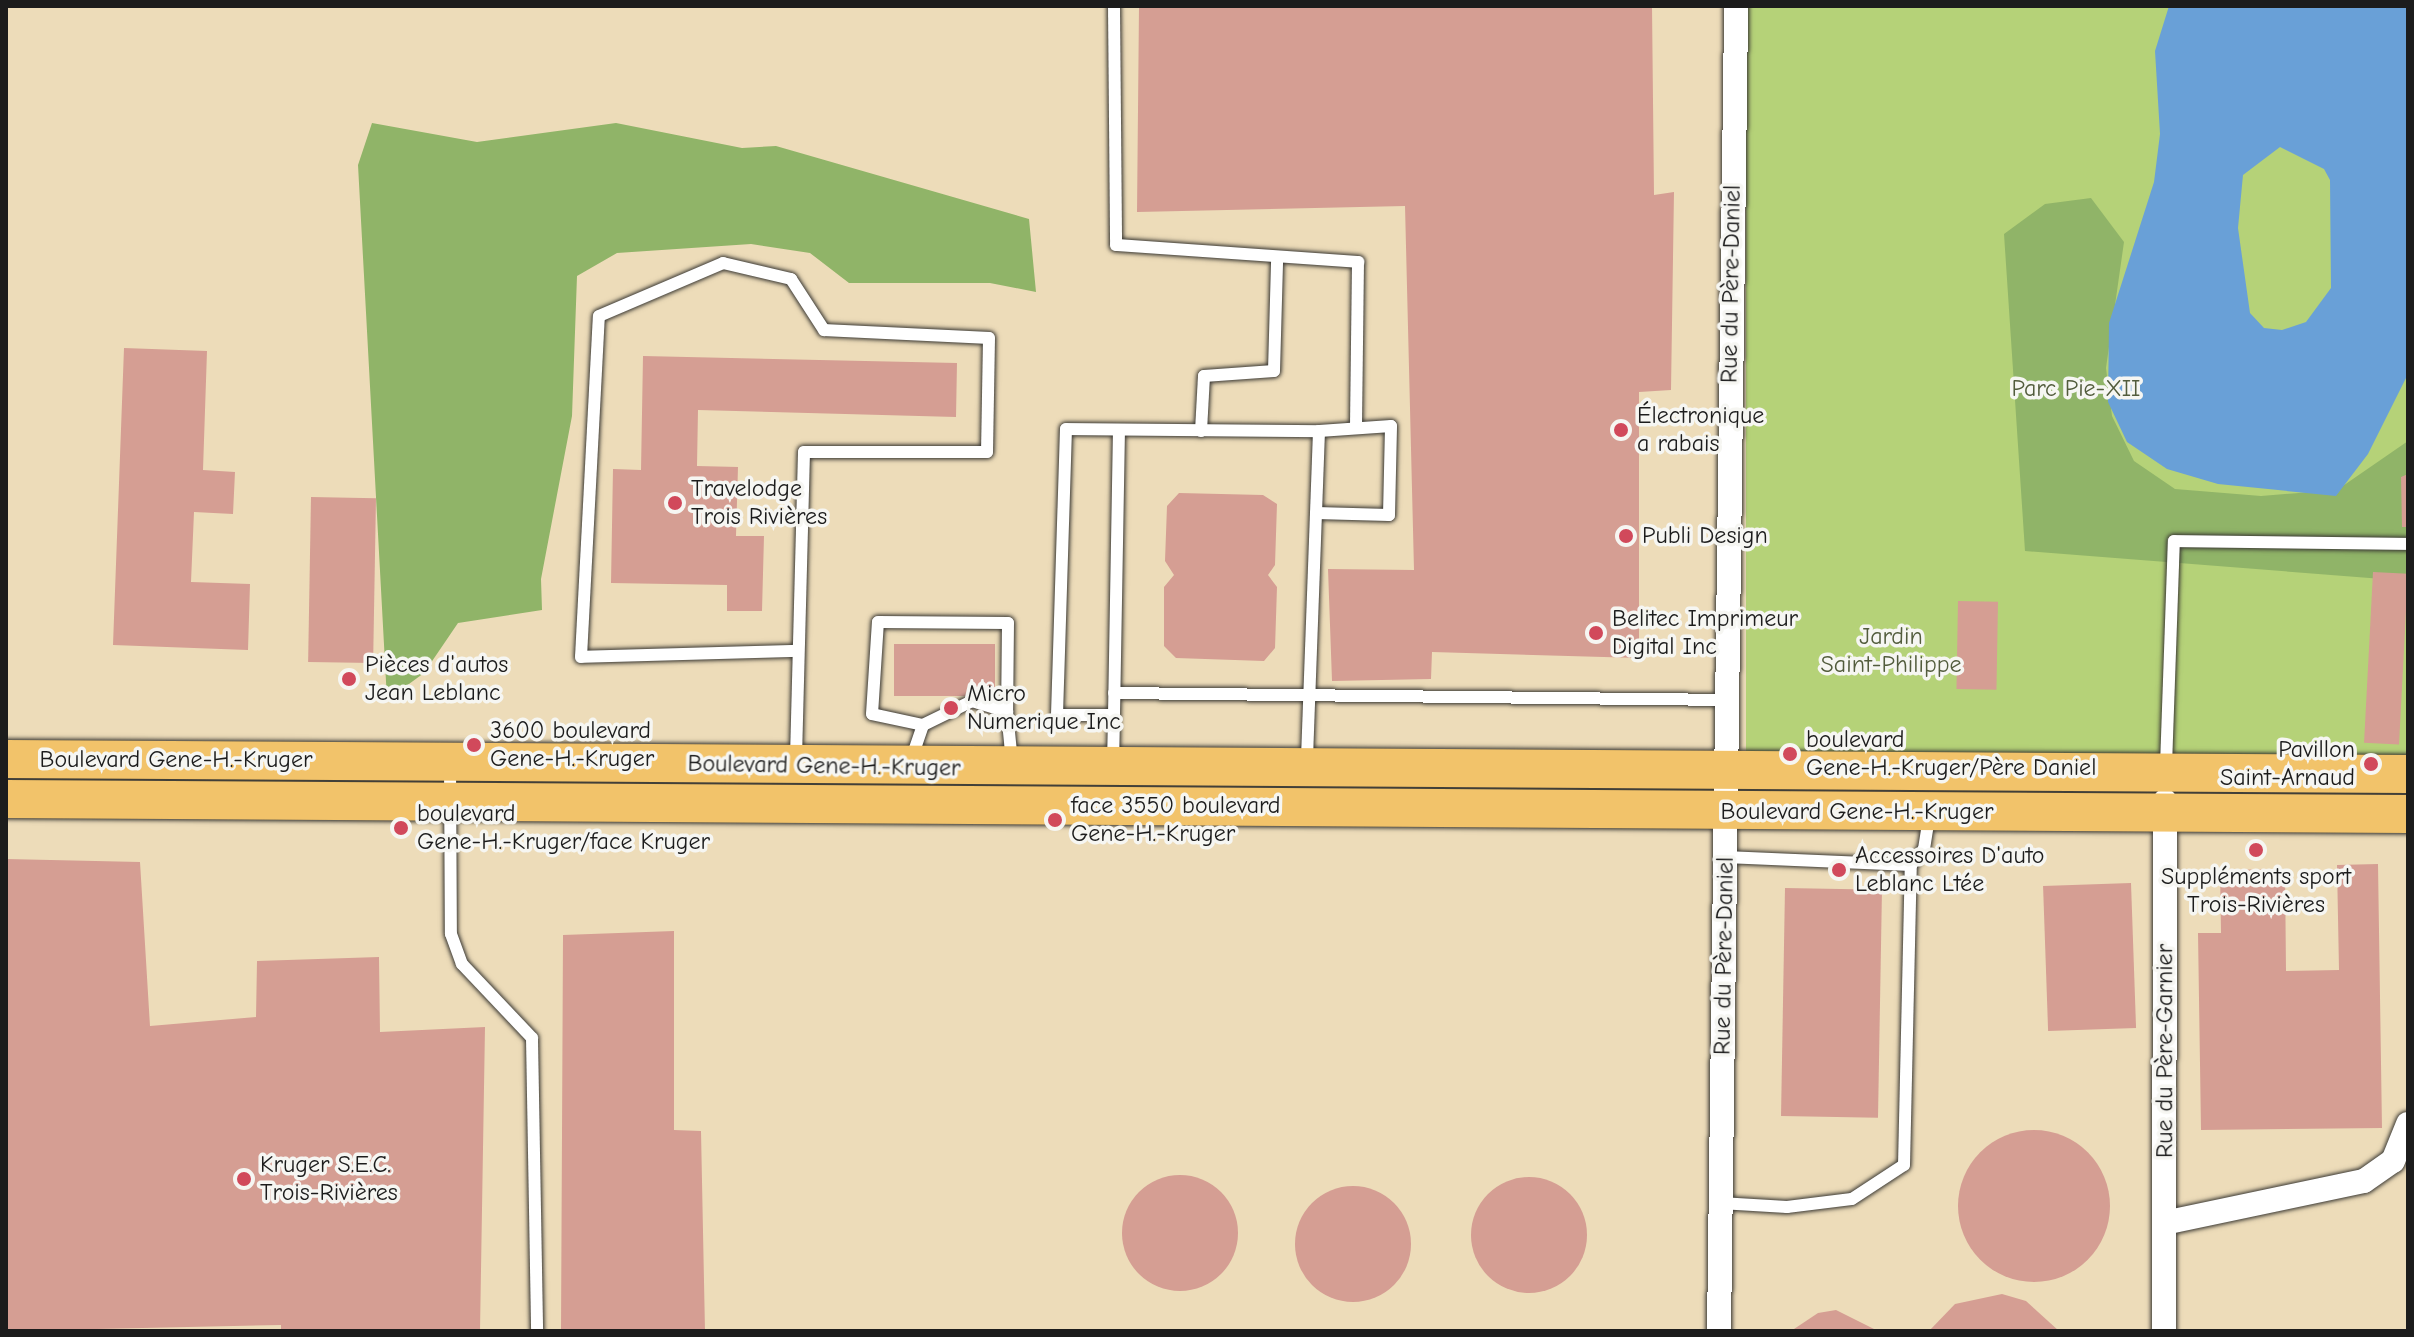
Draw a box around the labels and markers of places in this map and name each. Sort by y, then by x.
place label: Électronique a rabais [1637,402,1764,458]
marker: Électronique a rabais [1612,421,1630,439]
place label: Travelodge Trois Rivières [691,475,827,531]
marker: Travelodge Trois Rivières [666,494,684,512]
place label: Publi Design [1642,522,1768,550]
marker: Publi Design [1617,527,1635,545]
place label: Belitec Imprimeur Digital Inc [1612,605,1798,661]
marker: Belitec Imprimeur Digital Inc [1587,624,1605,642]
place label: Pièces d'autos Jean Leblanc [365,651,508,707]
marker: Pièces d'autos Jean Leblanc [340,670,358,688]
place label: Micro Numerique Inc [967,680,1121,736]
marker: Micro Numerique Inc [942,699,960,717]
place label: 3600 boulevard Gene-H.-Kruger [490,717,654,773]
place label: boulevard Gene-H.-Kruger/Père Daniel [1806,726,2096,782]
marker: 3600 boulevard Gene-H.-Kruger [465,736,483,754]
place label: Pavillon Saint-Arnaud [2220,736,2355,792]
marker: boulevard Gene-H.-Kruger/Père Daniel [1781,745,1799,763]
marker: Pavillon Saint-Arnaud [2362,755,2380,773]
place label: face 3550 boulevard Gene-H.-Kruger [1071,792,1281,848]
place label: boulevard Gene-H.-Kruger/face Kruger [417,800,710,856]
marker: face 3550 boulevard Gene-H.-Kruger [1046,811,1064,829]
marker: boulevard Gene-H.-Kruger/face Kruger [392,819,410,837]
marker: Suppléments sport Trois-Rivières [2247,841,2265,859]
place label: Accessoires D'auto Leblanc Ltée [1855,842,2045,898]
marker: Accessoires D'auto Leblanc Ltée [1830,861,1848,879]
place label: Suppléments sport Trois-Rivières [2161,863,2351,919]
place label: Kruger S.E.C. Trois-Rivières [260,1151,398,1207]
marker: Kruger S.E.C. Trois-Rivières [235,1170,253,1188]

